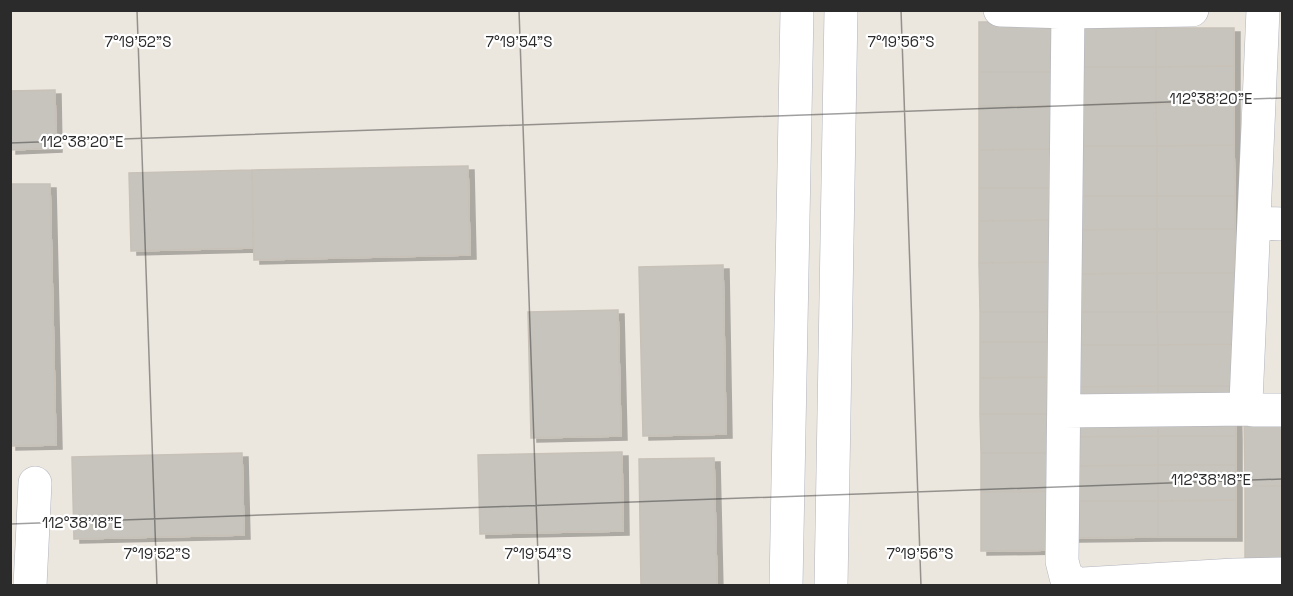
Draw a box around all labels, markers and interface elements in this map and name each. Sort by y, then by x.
text: 7°19'52"S [105,32,171,51]
text: 7°19'54"S [486,32,552,51]
text: 7°19'56"S [867,32,935,51]
text: 112°38'20"E [1170,89,1252,108]
text: 112°38'20"E [41,132,123,151]
text: 112°38'18"E [1171,470,1251,489]
text: 112°38'18"E [42,513,122,532]
text: 7°19'52"S [124,544,190,563]
text: 7°19'54"S [505,544,571,563]
text: 7°19'56"S [886,544,954,563]

